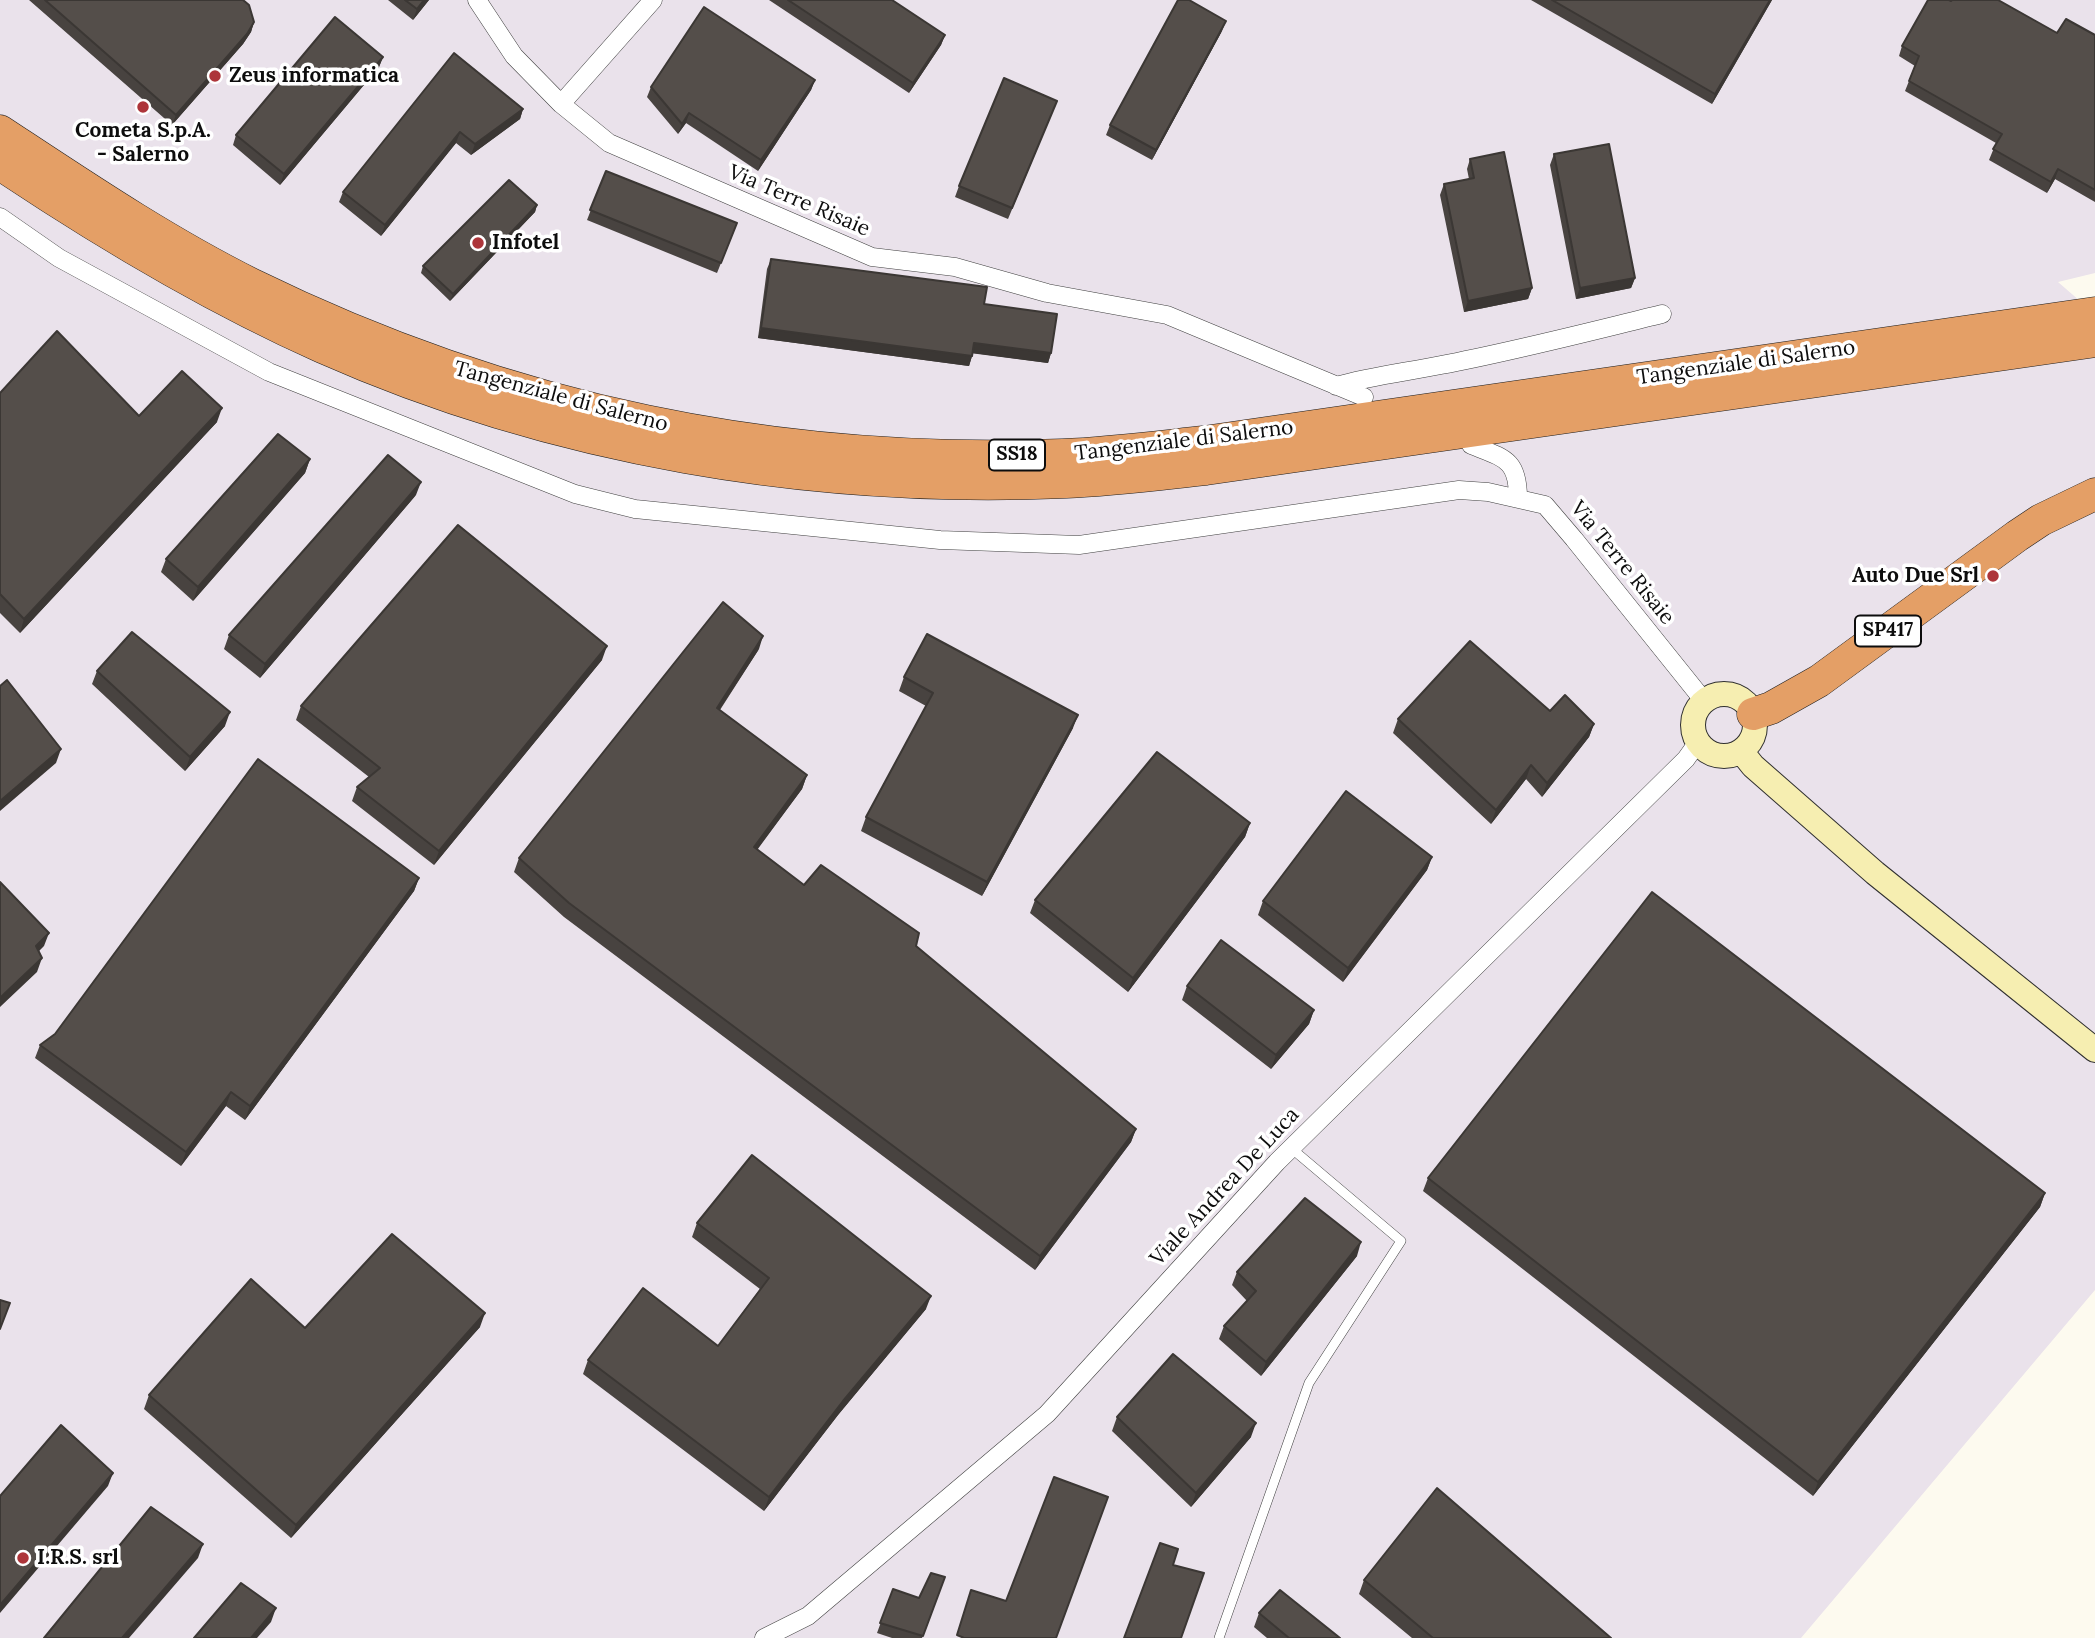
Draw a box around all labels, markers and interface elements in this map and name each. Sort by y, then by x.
place label: Zeus informatica [229,63,399,89]
marker: Zeus informatica [207,68,223,84]
marker: Cometa S.p.A. - Salerno [135,99,151,115]
place label: Cometa S.p.A. - Salerno [75,118,211,168]
street label: Via Terre Risaie [724,160,874,242]
place label: Infotel [492,230,559,256]
marker: Infotel [470,235,486,251]
street label: Tangenziale di Salerno [1635,335,1857,391]
street label: Tangenziale di Salerno [451,356,671,438]
street label: Tangenziale di Salerno [1073,415,1295,467]
road number: SS18 [989,440,1045,470]
street label: Via Terre Risaie [1565,496,1679,630]
place label: Auto Due Srl [1852,563,1979,589]
marker: Auto Due Srl [1985,568,2001,584]
road number: SP417 [1855,616,1921,646]
street label: Viale Andrea De Luca [1145,1103,1305,1271]
place label: I.R.S. srl [37,1545,119,1571]
marker: I.R.S. srl [15,1550,31,1566]

